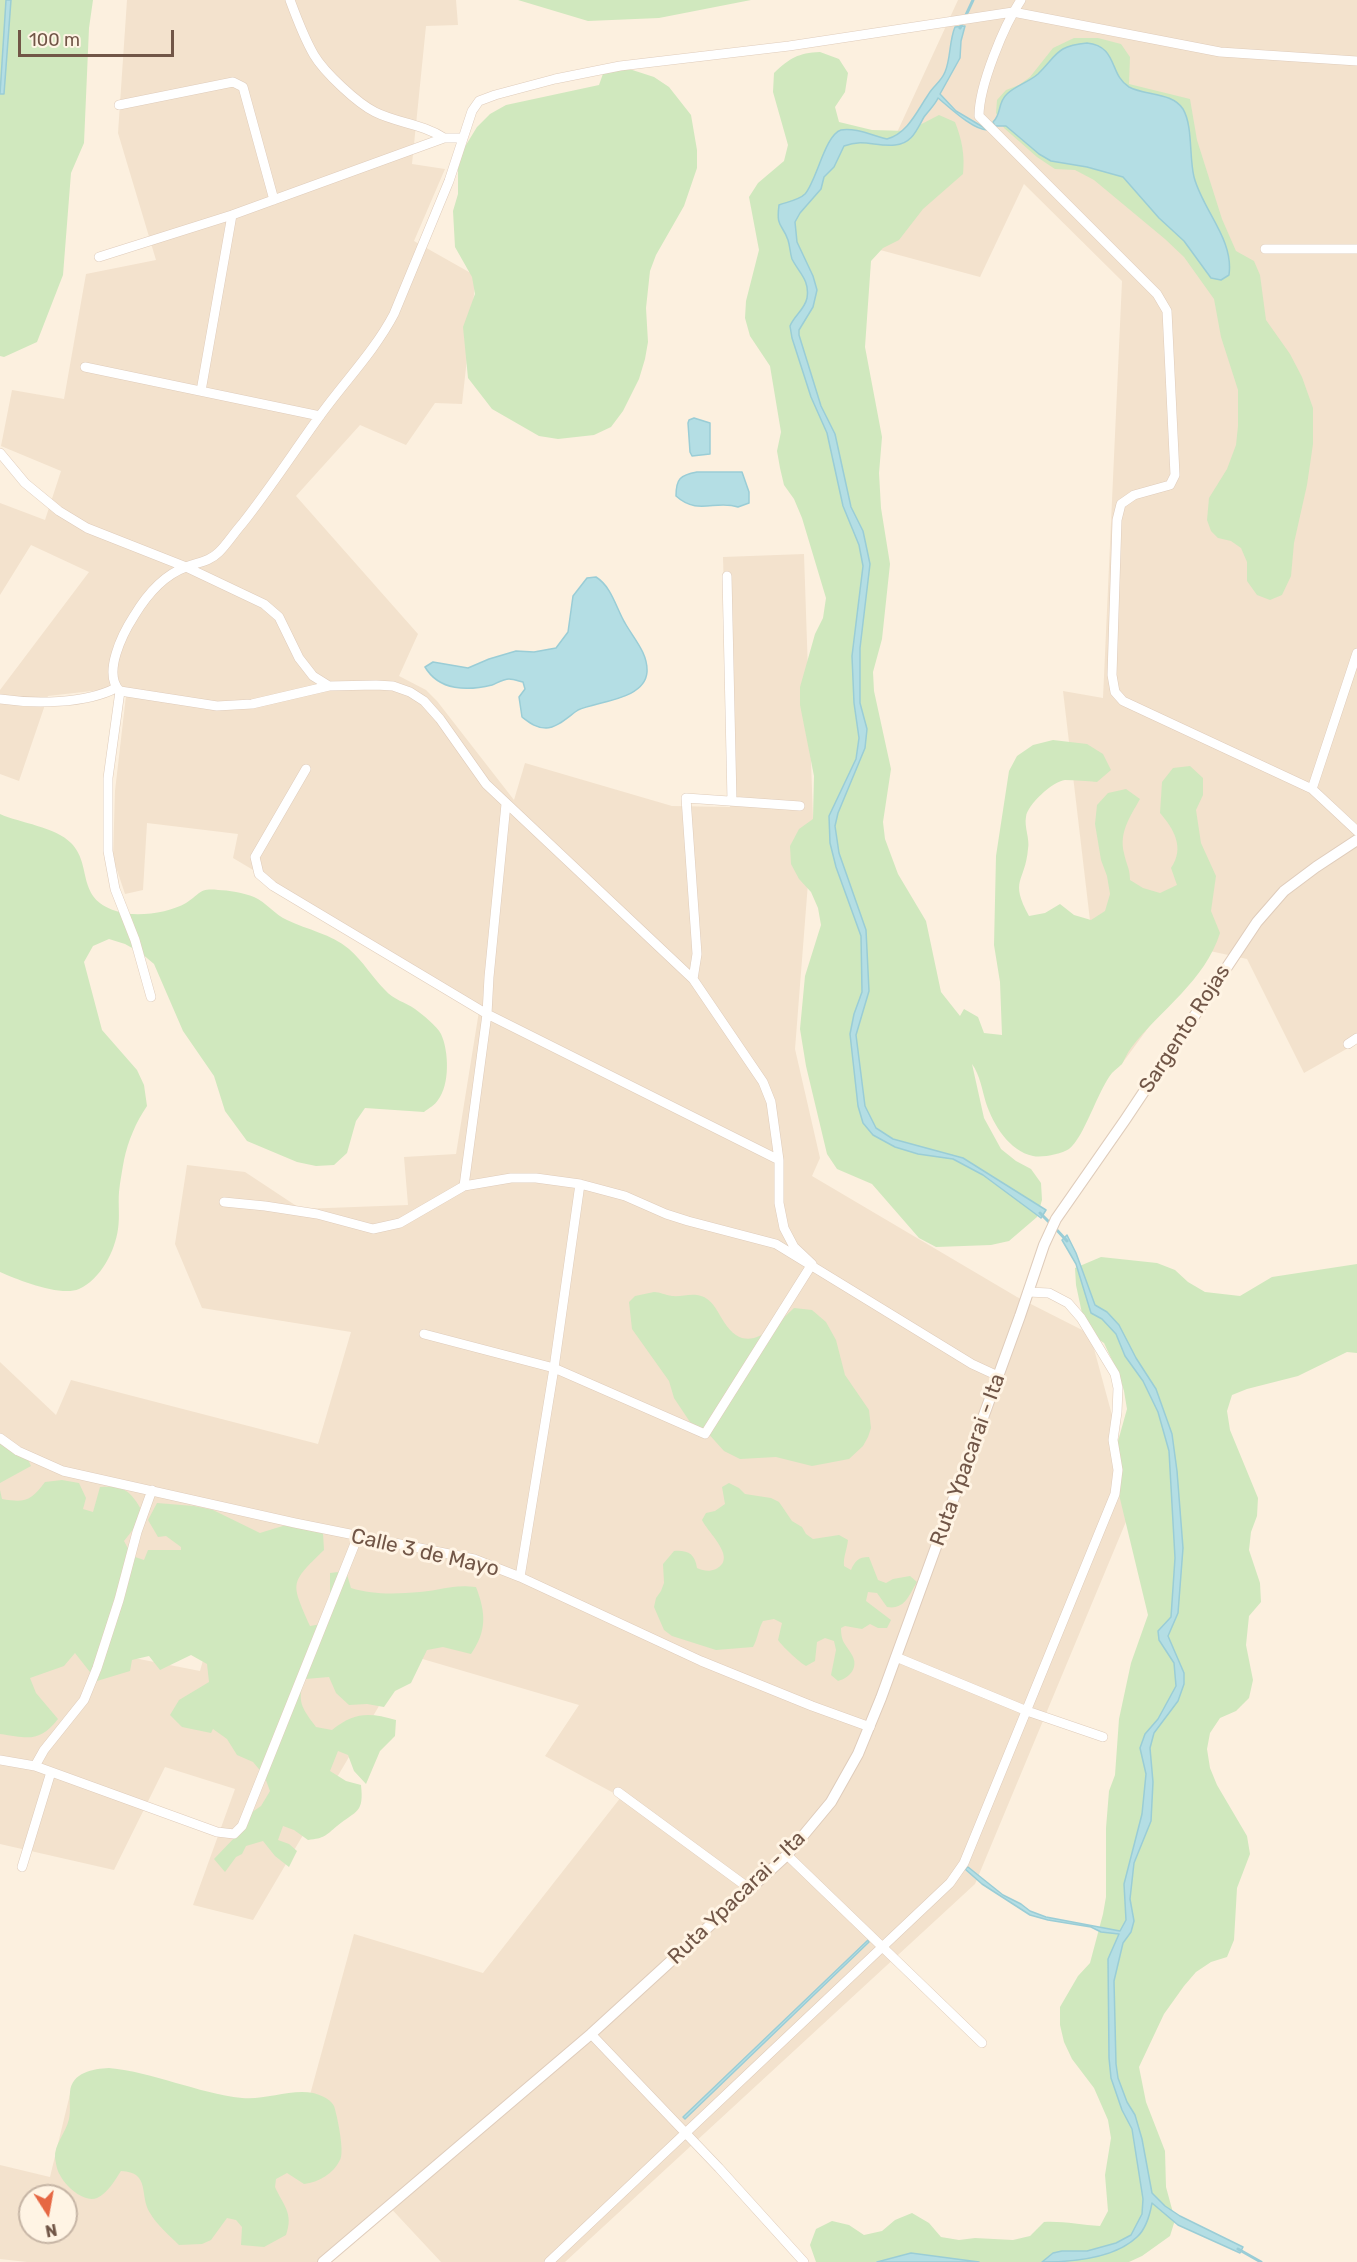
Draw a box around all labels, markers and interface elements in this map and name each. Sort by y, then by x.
scale bar [21,18,177,56]
text: 100 m [29,29,80,51]
street label: Sargento Rojas [1134,960,1236,1098]
street label: Ruta Ypacarai - Ita [925,1371,1011,1549]
street label: Calle 3 de Mayo [349,1524,501,1582]
street label: Ruta Ypacarai - Ita [663,1826,811,1970]
north arrow [18,2184,78,2244]
text: N [44,2220,59,2241]

